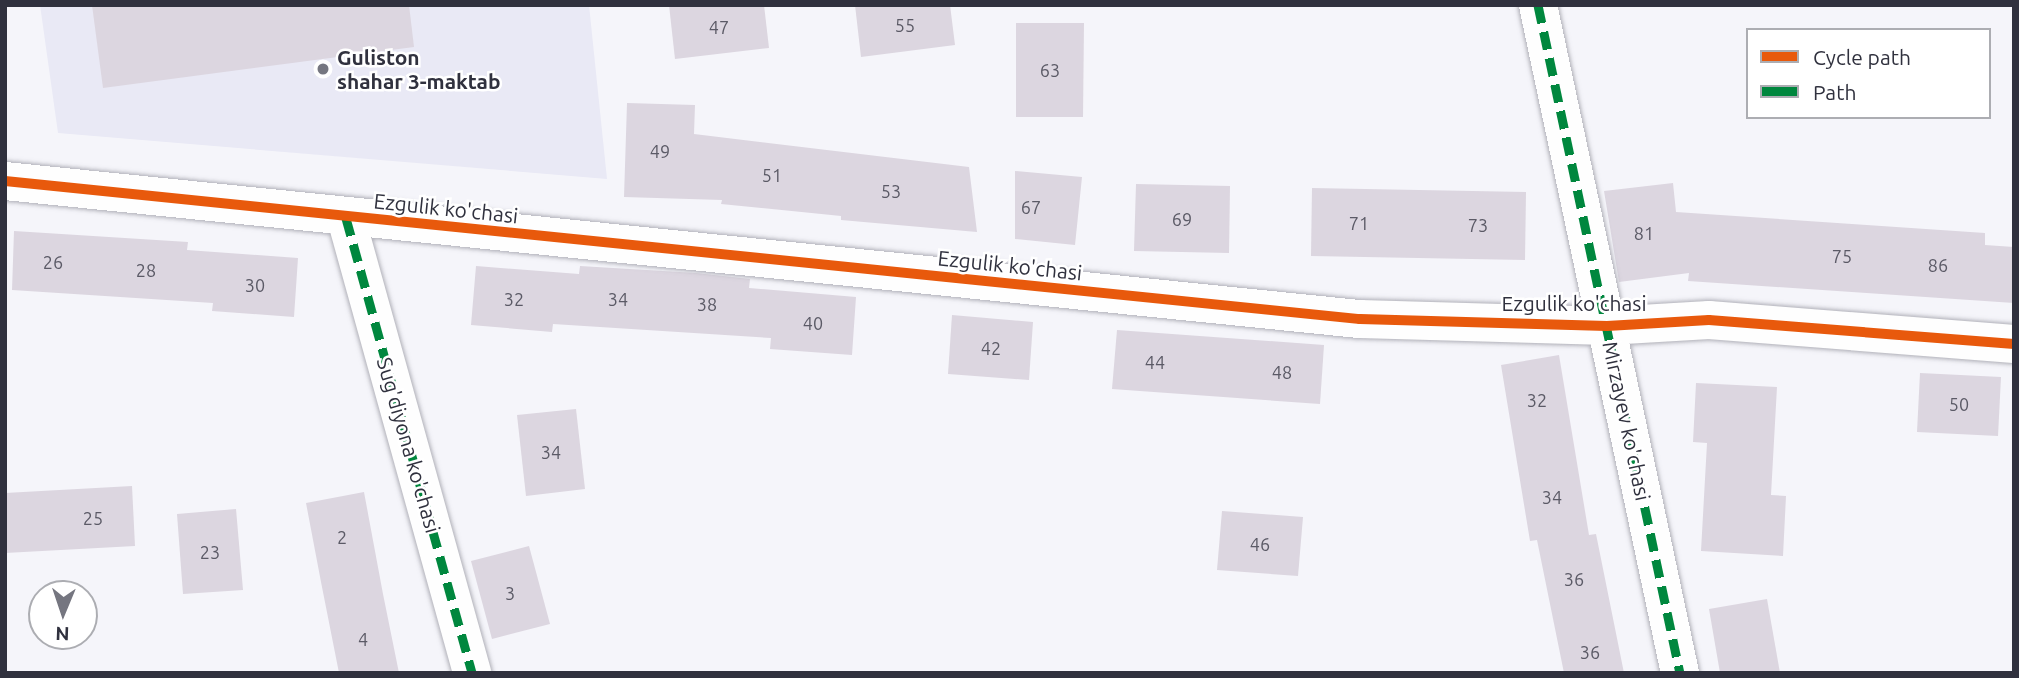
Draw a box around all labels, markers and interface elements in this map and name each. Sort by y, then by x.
house number: 55 [895,14,915,36]
house number: 47 [709,16,729,38]
legend [1746,28,1991,119]
place label: Guliston shahar 3-maktab [337,44,500,94]
text: Cycle path [1813,45,1911,69]
house number: 63 [1040,59,1060,81]
marker: Guliston shahar 3-maktab [315,61,331,77]
text: Path [1813,80,1856,104]
house number: 49 [650,140,670,162]
house number: 51 [762,164,782,186]
house number: 53 [881,180,901,202]
street label: Ezgulik ko'chasi [373,188,519,228]
house number: 67 [1021,196,1041,218]
house number: 69 [1172,208,1192,230]
house number: 71 [1349,212,1369,234]
house number: 73 [1468,214,1488,236]
house number: 81 [1634,222,1654,244]
street label: Ezgulik ko'chasi [937,245,1083,285]
house number: 75 [1832,245,1852,267]
house number: 26 [43,251,63,273]
house number: 86 [1928,254,1948,276]
house number: 28 [136,259,156,281]
house number: 30 [245,274,265,296]
house number: 32 [504,288,524,310]
house number: 34 [608,288,628,310]
street label: Ezgulik ko'chasi [1501,290,1647,316]
house number: 38 [697,293,717,315]
house number: 40 [803,312,823,334]
house number: 42 [981,337,1001,359]
street label: Mirzayev ko'chasi [1598,339,1656,503]
house number: 44 [1145,351,1165,373]
street label: Sug'diyona ko'chasi [372,354,446,536]
house number: 48 [1272,361,1292,383]
house number: 32 [1527,389,1547,411]
house number: 50 [1949,393,1969,415]
house number: 34 [541,441,561,463]
house number: 34 [1542,486,1562,508]
house number: 25 [83,507,103,529]
house number: 2 [337,526,347,548]
house number: 46 [1250,533,1270,555]
house number: 23 [200,541,220,563]
house number: 36 [1564,568,1584,590]
north arrow [28,580,98,650]
house number: 3 [505,582,515,604]
text: N [55,623,70,645]
house number: 4 [358,628,368,650]
house number: 36 [1580,641,1600,663]

